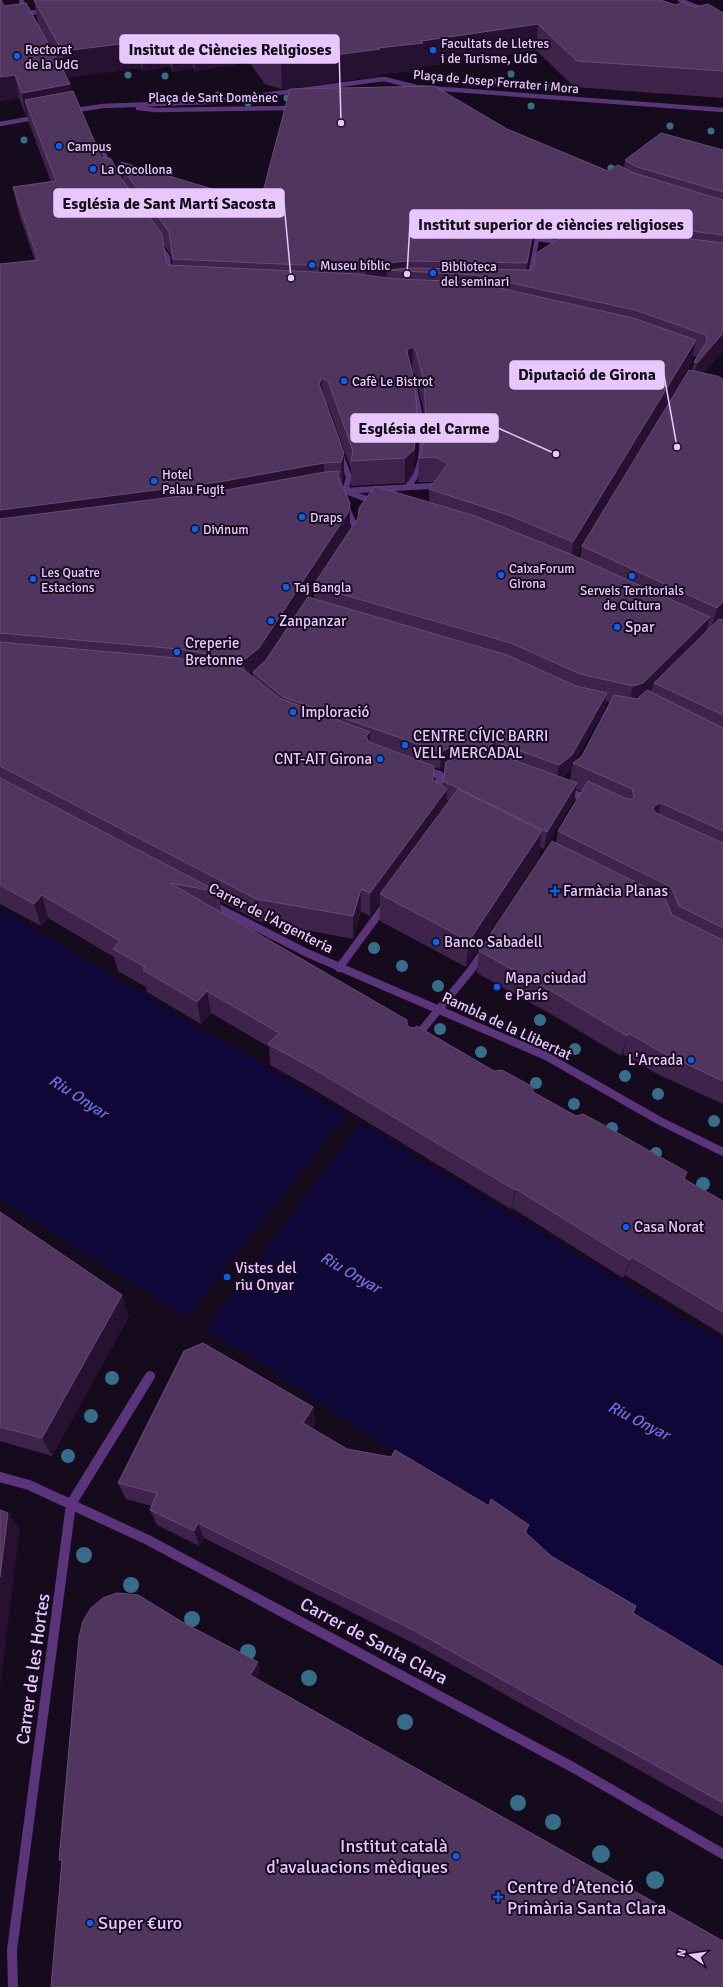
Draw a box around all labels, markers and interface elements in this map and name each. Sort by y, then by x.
callout: Insitut de Ciències Religioses [120,35,339,63]
place label: Facultats de Lletres i de Turisme, UdG [441,36,550,67]
text: Insitut de Ciències Religioses [128,40,332,60]
place label: Rectorat de la UdG [25,42,79,73]
marker: Facultats de Lletres i de Turisme, UdG [428,45,438,55]
marker: Rectorat de la UdG [12,51,22,61]
street label: Plaça de Josep Ferrater i Mora [412,67,580,97]
street label: Plaça de Sant Domènec [148,90,278,106]
place label: Campus [67,139,112,155]
marker: Campus [54,141,64,151]
place label: La Cocollona [101,162,172,178]
marker: La Cocollona [88,164,98,174]
callout: Església de Sant Martí Sacosta [54,189,284,217]
text: Església de Sant Martí Sacosta [62,194,276,214]
callout: Institut superior de ciències religioses [410,210,692,238]
text: Institut superior de ciències religioses [418,215,684,235]
place label: Museu bíblic [320,258,390,274]
place label: Biblioteca del seminari [441,259,509,290]
marker: Museu bíblic [307,260,317,270]
marker: Biblioteca del seminari [428,268,438,278]
callout: Diputació de Girona [510,361,664,389]
text: Diputació de Girona [518,365,656,385]
place label: Cafè Le Bistrot [352,374,434,390]
marker: Cafè Le Bistrot [339,376,349,386]
callout: Església del Carme [351,414,498,442]
text: Església del Carme [358,419,490,439]
place label: Hotel Palau Fugit [162,467,225,498]
marker: Hotel Palau Fugit [149,476,159,486]
place label: Draps [310,510,343,526]
marker: Draps [297,512,307,522]
place label: Divinum [203,522,249,538]
marker: Divinum [190,524,200,534]
place label: CaixaForum Girona [509,561,575,592]
place label: Les Quatre Estacions [41,565,100,596]
marker: CaixaForum Girona [496,570,506,580]
marker: Serveis Territorials de Cultura [627,571,637,581]
marker: Les Quatre Estacions [28,574,38,584]
place label: Taj Bangla [294,580,351,596]
marker: Taj Bangla [281,582,291,592]
place label: Serveis Territorials de Cultura [580,583,684,614]
place label: Zanpanzar [279,612,347,630]
marker: Zanpanzar [266,616,276,626]
place label: Spar [625,618,655,636]
marker: Spar [612,622,622,632]
place label: Creperie Bretonne [185,634,243,669]
marker: Creperie Bretonne [172,647,182,657]
place label: Imploració [301,703,370,721]
marker: Imploració [288,707,298,717]
place label: CENTRE CÍVIC BARRI VELL MERCADAL [413,726,548,762]
marker: CENTRE CÍVIC BARRI VELL MERCADAL [400,740,410,750]
place label: CNT-AIT Girona [274,750,372,768]
marker: CNT-AIT Girona [375,754,385,764]
street label: Carrer de l'Argenteria [206,879,336,957]
place label: Farmàcia Planas [563,882,668,900]
marker: Farmàcia Planas [550,886,560,896]
place label: Banco Sabadell [444,933,542,951]
marker: Banco Sabadell [431,937,441,947]
place label: Mapa ciudad e París [505,969,587,1004]
marker: Mapa ciudad e París [492,982,502,992]
street label: Rambla de la Llibertat [439,988,575,1064]
place label: L'Arcada [628,1051,683,1069]
marker: L'Arcada [686,1055,696,1065]
water label: Riu Onyar [45,1070,114,1124]
place label: Casa Norat [634,1218,704,1236]
marker: Casa Norat [621,1222,631,1232]
water label: Riu Onyar [317,1248,386,1299]
place label: Vistes del riu Onyar [235,1259,297,1294]
marker: Vistes del riu Onyar [222,1272,232,1282]
water label: Riu Onyar [604,1397,675,1446]
street label: Carrer de les Hortes [12,1592,55,1746]
street label: Carrer de Santa Clara [296,1593,452,1689]
place label: Institut català d'avaluacions mèdiques [266,1835,448,1878]
marker: Institut català d'avaluacions mèdiques [451,1851,461,1861]
place label: Centre d'Atenció Primària Santa Clara [507,1876,666,1919]
marker: Centre d'Atenció Primària Santa Clara [492,1891,504,1903]
place label: Super €uro [98,1912,182,1934]
marker: Super €uro [85,1918,95,1928]
north arrow [671,1935,711,1975]
text: N [675,1948,689,1958]

